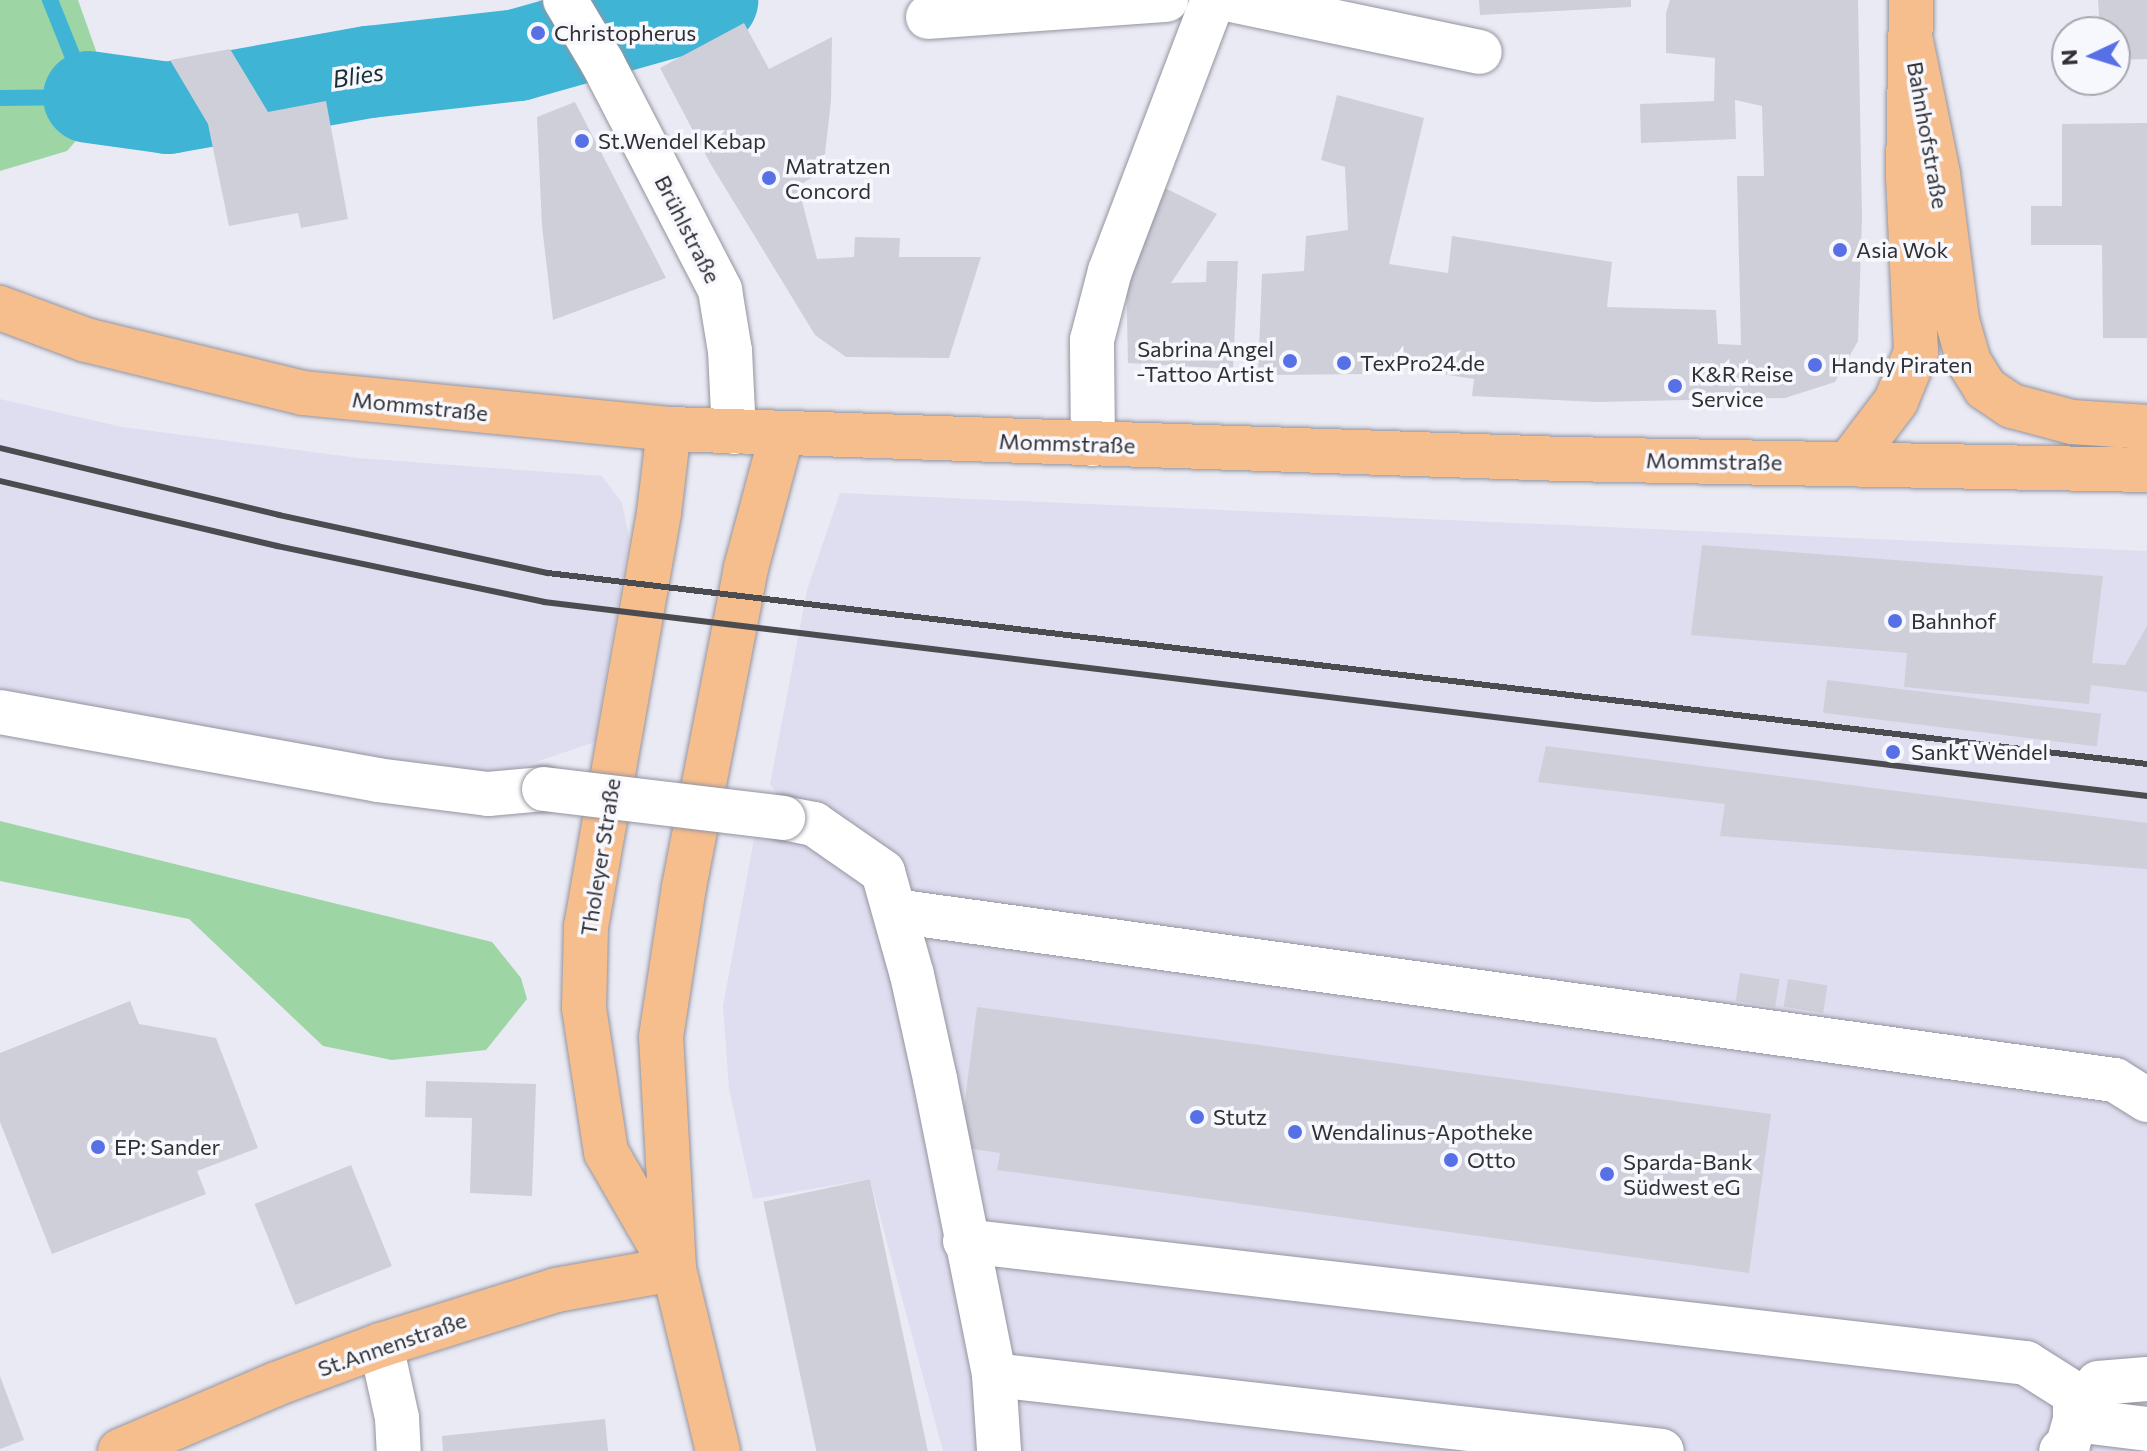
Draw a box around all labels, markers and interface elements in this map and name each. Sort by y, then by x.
north arrow [2051,16,2131,96]
place label: Christopherus [554,20,696,46]
marker: Christopherus [529,24,547,42]
text: N [2055,48,2083,67]
water label: Blies [330,57,386,93]
street label: Bahnhofstraße [1902,59,1954,211]
place label: St.Wendel Kebap [598,128,766,154]
marker: St.Wendel Kebap [573,132,591,150]
place label: Matratzen Concord [785,152,891,204]
marker: Matratzen Concord [760,169,778,187]
street label: Brühlstraße [650,171,726,287]
place label: Asia Wok [1856,237,1949,263]
marker: Asia Wok [1831,241,1849,259]
place label: Sabrina Angel -Tattoo Artist [1136,335,1274,386]
place label: TexPro24.de [1360,350,1485,376]
marker: Sabrina Angel -Tattoo Artist [1281,352,1299,370]
place label: Handy Piraten [1831,352,1973,378]
marker: TexPro24.de [1335,354,1353,372]
marker: Handy Piraten [1806,356,1824,374]
place label: K&R Reise Service [1691,360,1793,412]
marker: K&R Reise Service [1666,377,1684,395]
street label: Mommstraße [351,386,489,426]
street label: Mommstraße [998,427,1136,459]
street label: Mommstraße [1646,447,1782,475]
place label: Bahnhof [1911,608,1996,634]
marker: Bahnhof [1886,612,1904,630]
place label: Sankt Wendel [1911,739,2048,765]
marker: Sankt Wendel [1882,741,1904,763]
street label: Tholeyer Straße [575,776,625,938]
place label: Stutz [1213,1104,1267,1130]
marker: Stutz [1188,1108,1206,1126]
place label: Wendalinus-Apotheke [1311,1119,1533,1145]
marker: Wendalinus-Apotheke [1286,1123,1304,1141]
place label: EP: Sander [114,1134,220,1160]
marker: EP: Sander [89,1138,107,1156]
place label: Otto [1467,1147,1516,1173]
place label: Sparda-Bank Südwest eG [1623,1148,1753,1200]
marker: Otto [1442,1151,1460,1169]
marker: Sparda-Bank Südwest eG [1598,1165,1616,1183]
street label: St.Annenstraße [314,1306,470,1382]

